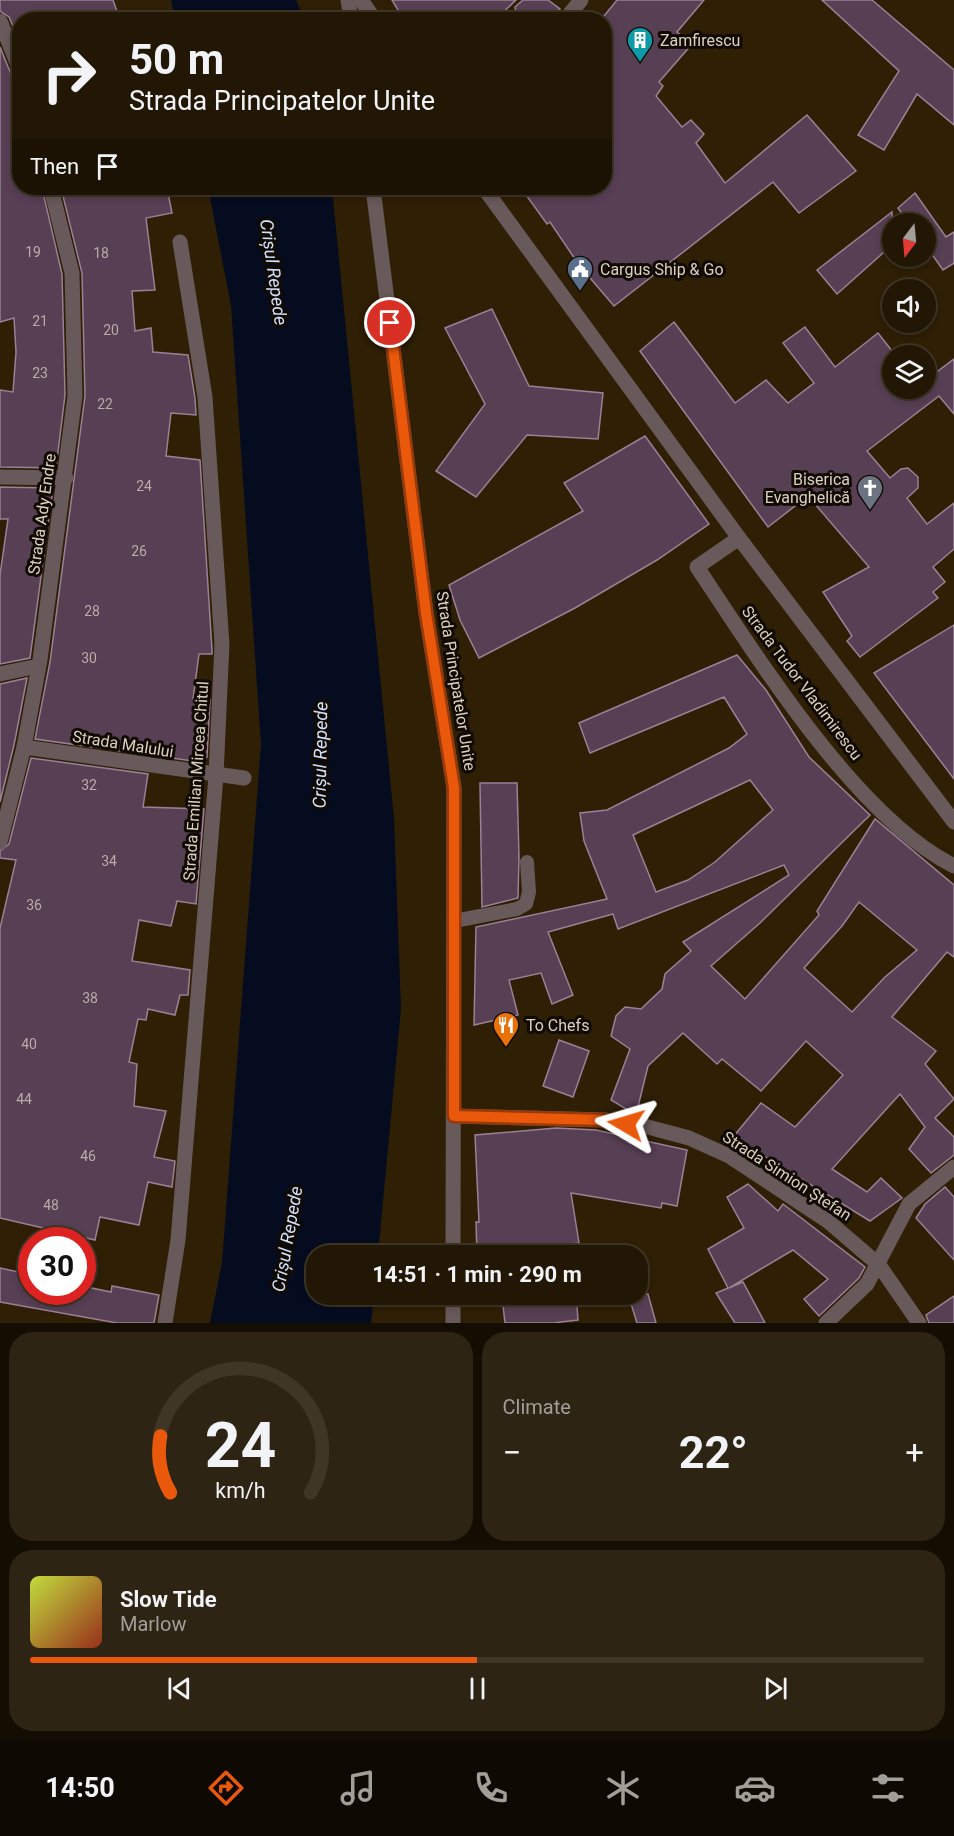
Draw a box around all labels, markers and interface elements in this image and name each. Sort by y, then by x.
building icon: Zamfirescu [625,25,655,63]
place label: Zamfirescu [660,31,740,50]
text: 50 m [129,35,224,84]
icon: right [30,36,108,114]
text: Strada Principatelor Unite [129,85,435,117]
icon: arrive [91,150,124,183]
text: Then [30,154,79,179]
north arrow [882,213,936,267]
map controls [882,213,936,399]
water label: Crișul Repede [255,218,292,327]
house number: 19 [25,244,41,260]
house number: 18 [93,245,109,261]
public building icon: Cargus Ship & Go [565,254,595,292]
place label: Cargus Ship & Go [600,260,724,279]
button: sound [882,279,936,333]
pin [364,297,415,348]
icon: arrive [373,306,406,339]
house number: 21 [32,313,48,329]
house number: 20 [103,322,119,338]
button: layers [882,345,936,399]
house number: 23 [32,365,48,381]
house number: 22 [97,396,113,412]
street label: Strada Ady Endre [24,452,60,576]
place label: Biserica Evanghelică [765,470,850,507]
church icon: Biserica Evanghelică [855,473,885,511]
house number: 24 [136,478,152,494]
house number: 26 [131,543,147,559]
street label: Strada Principatelor Unite [432,590,480,772]
street label: Strada Tudor Vladimirescu [738,602,866,764]
house number: 28 [84,603,100,619]
house number: 30 [81,650,97,666]
street label: Strada Emilian Mircea Chitul [180,680,212,882]
water label: Crișul Repede [309,701,332,809]
street label: Strada Malului [71,727,175,761]
house number: 32 [81,777,97,793]
house number: 34 [101,853,117,869]
house number: 36 [26,897,42,913]
house number: 38 [82,990,98,1006]
restaurant icon: To Chefs [491,1010,521,1048]
place label: To Chefs [526,1016,589,1035]
house number: 40 [21,1036,37,1052]
house number: 44 [16,1091,32,1107]
position arrow [594,1092,658,1156]
street label: Strada Simion Ștefan [718,1127,855,1226]
house number: 46 [80,1148,96,1164]
water label: Crișul Repede [267,1184,308,1294]
house number: 48 [43,1197,59,1213]
speed limit sign: 30 [18,1227,96,1305]
text: 14:51 · 1 min · 290 m [372,1262,582,1287]
text: Climate [503,1395,571,1419]
text: 24 [205,1409,277,1482]
text: 22° [679,1426,748,1479]
text: − [503,1433,521,1472]
text: + [905,1433,924,1472]
text: km/h [216,1479,266,1504]
text: Slow Tide [120,1587,217,1612]
text: Marlow [120,1612,186,1636]
icon: previous [163,1672,196,1705]
icon: pause [461,1672,494,1705]
icon: next [759,1672,792,1705]
icon: directions [205,1767,247,1809]
icon: music [337,1767,379,1809]
icon: phone [470,1767,512,1809]
icon: climate [602,1767,644,1809]
icon: car [734,1767,776,1809]
icon: filters [867,1767,909,1809]
text: 14:50 [45,1772,115,1804]

